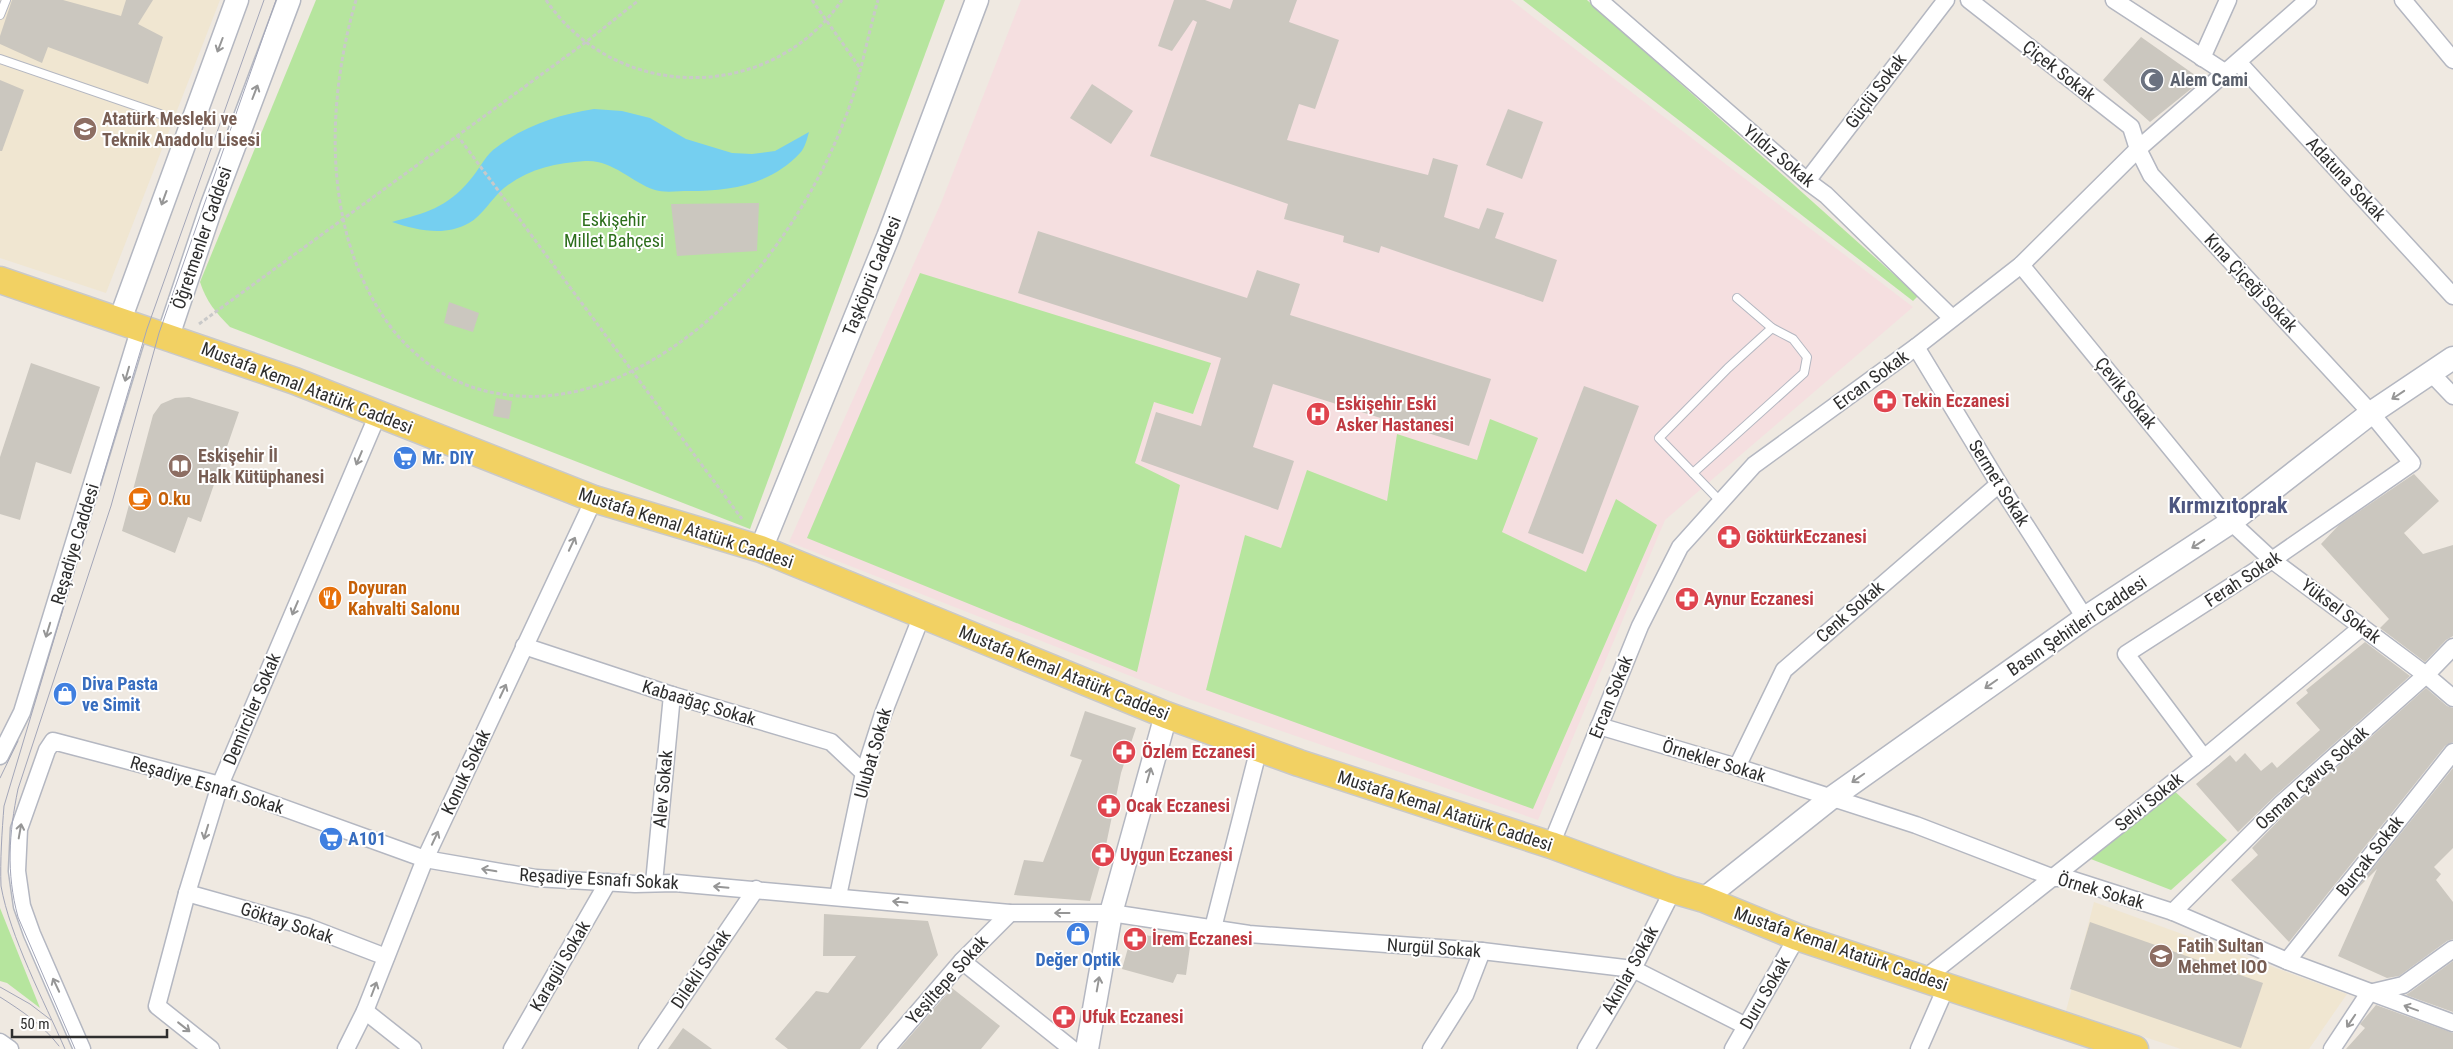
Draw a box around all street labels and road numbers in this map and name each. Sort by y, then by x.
street label: Çiçek Sokak [2019,36,2100,106]
street label: Güçlü Sokak [1841,49,1910,132]
street label: Yıldız Sokak [1740,120,1819,191]
street label: Adatuna Sokak [2302,132,2390,225]
street label: Öğretmenler Caddesi [167,164,236,312]
street label: Taşköprü Caddesi [838,213,905,339]
street label: Kına Çiçeği Sokak [2200,229,2302,336]
street label: Mustafa Kemal Atatürk Caddesi [198,337,416,438]
street label: Ercan Sokak [1829,345,1912,414]
street label: Çevik Sokak [2091,353,2162,433]
street label: Sermet Sokak [1965,436,2034,530]
street label: Reşadiye Caddesi [46,481,103,607]
street label: Mustafa Kemal Atatürk Caddesi [576,483,796,572]
street label: Ferah Sokak [2201,546,2285,611]
street label: Basın Şehitleri Caddesi [2003,571,2150,680]
street label: Yüksel Sokak [2297,574,2385,647]
street label: Cenk Sokak [1812,577,1888,647]
street label: Mustafa Kemal Atatürk Caddesi [956,621,1172,724]
street label: Demirciler Sokak [219,650,285,768]
street label: Ercan Sokak [1584,652,1637,741]
street label: Kabaağaç Sokak [640,675,759,730]
street label: Ulubat Sokak [850,705,895,801]
street label: Osman Çavuş Sokak [2251,721,2372,834]
street label: Konuk Sokak [437,726,494,818]
street label: Örnekler Sokak [1660,735,1768,786]
street label: Alev Sokak [649,749,676,829]
street label: Reşadiye Esnafı Sokak [128,751,287,818]
street label: Mustafa Kemal Atatürk Caddesi [1335,766,1555,855]
street label: Selvi Sokak [2111,768,2187,835]
street label: Burçak Sokak [2332,811,2408,900]
street label: Reşadiye Esnafı Sokak [519,864,679,893]
street label: Örnek Sokak [2056,868,2147,913]
street label: Göktay Sokak [238,898,336,947]
street label: Mustafa Kemal Atatürk Caddesi [1731,902,1951,995]
street label: Karagül Sokak [525,917,594,1015]
street label: Akınlar Sokak [1597,922,1662,1017]
street label: Dilekli Sokak [667,925,735,1012]
street label: Yeşiltepe Sokak [901,931,992,1028]
street label: Nurgül Sokak [1386,934,1482,961]
street label: Duru Sokak [1735,953,1794,1033]

